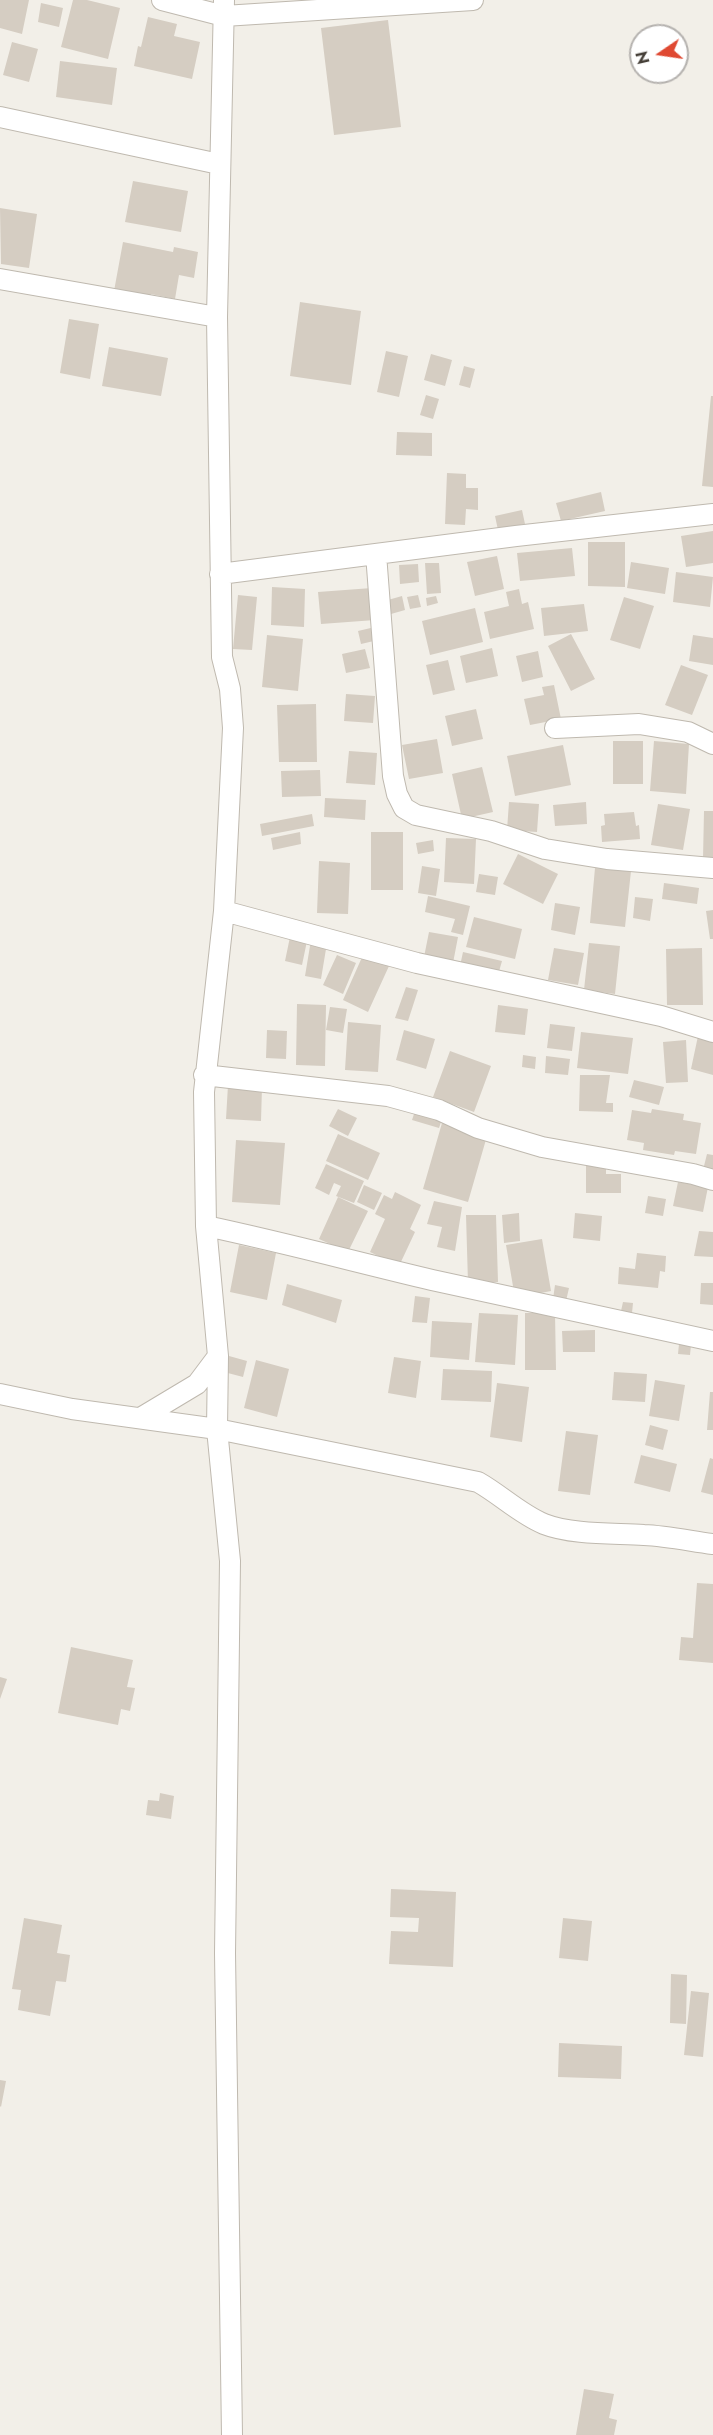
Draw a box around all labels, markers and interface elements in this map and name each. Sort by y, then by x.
north arrow [629,24,689,84]
text: N [630,49,656,66]

